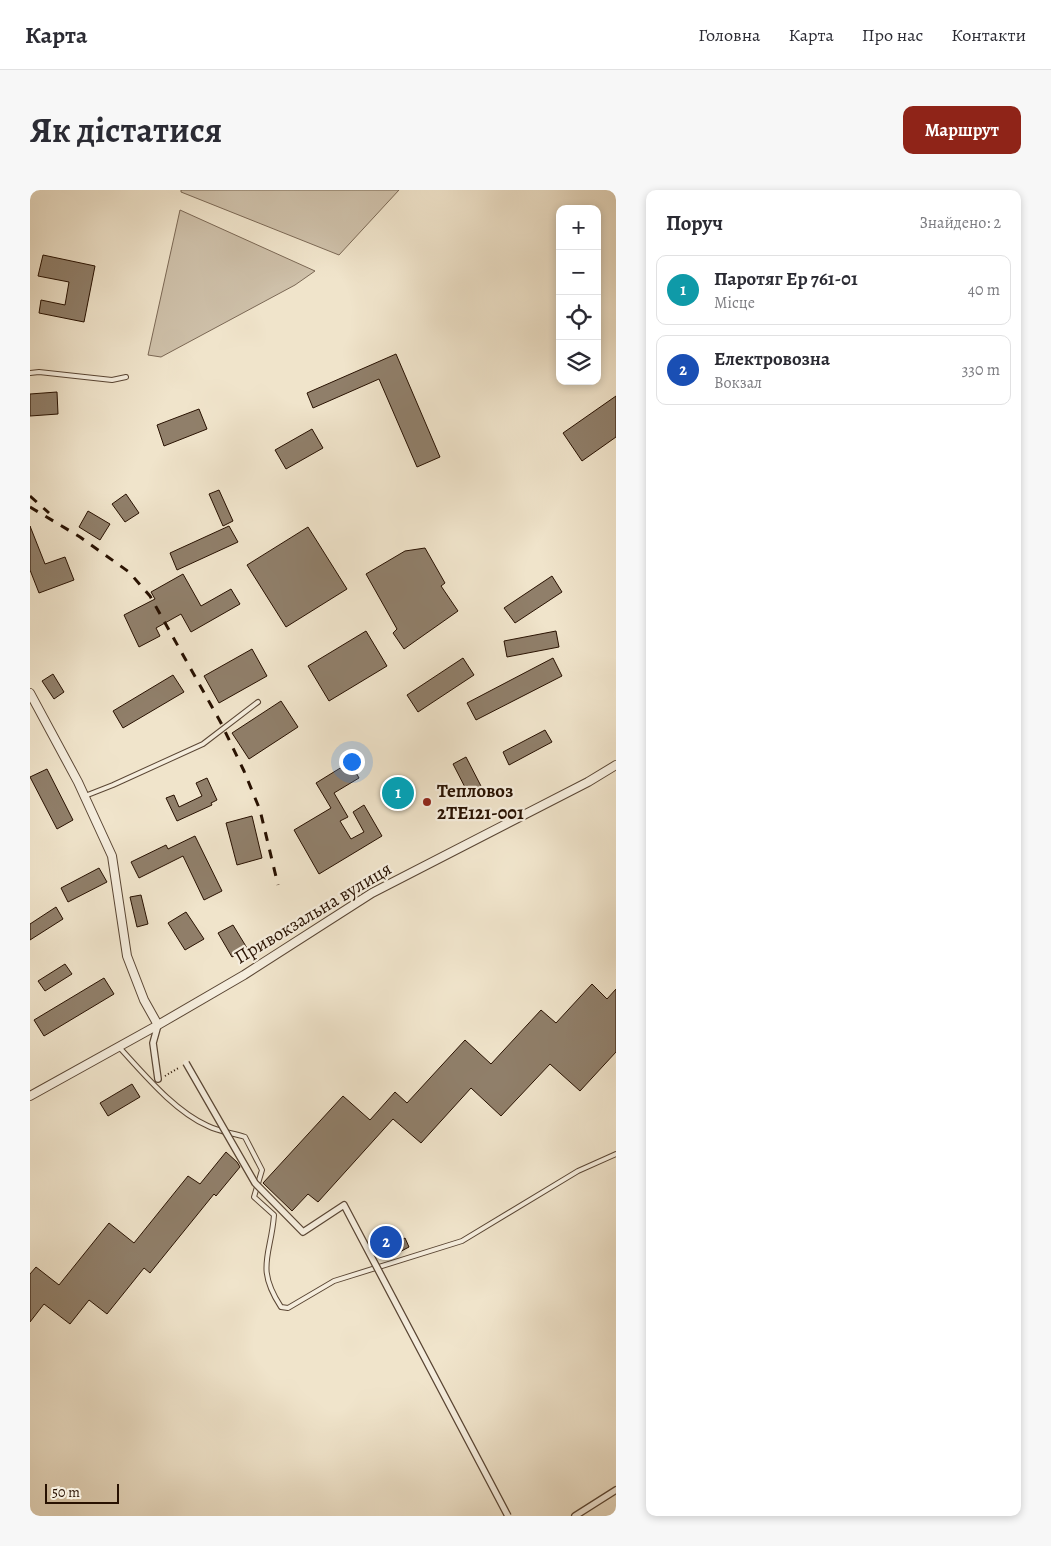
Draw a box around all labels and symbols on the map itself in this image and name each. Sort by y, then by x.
your location [339,749,365,775]
pin: 1 [382,774,414,812]
place label: Тепловоз 2ТЕ121-001 [437,778,524,826]
marker: Тепловоз 2ТЕ121-001 [421,796,433,808]
street label: Привокзальна вулиця [229,856,397,970]
pin: 2 [370,1223,402,1261]
scale bar [45,1481,119,1504]

